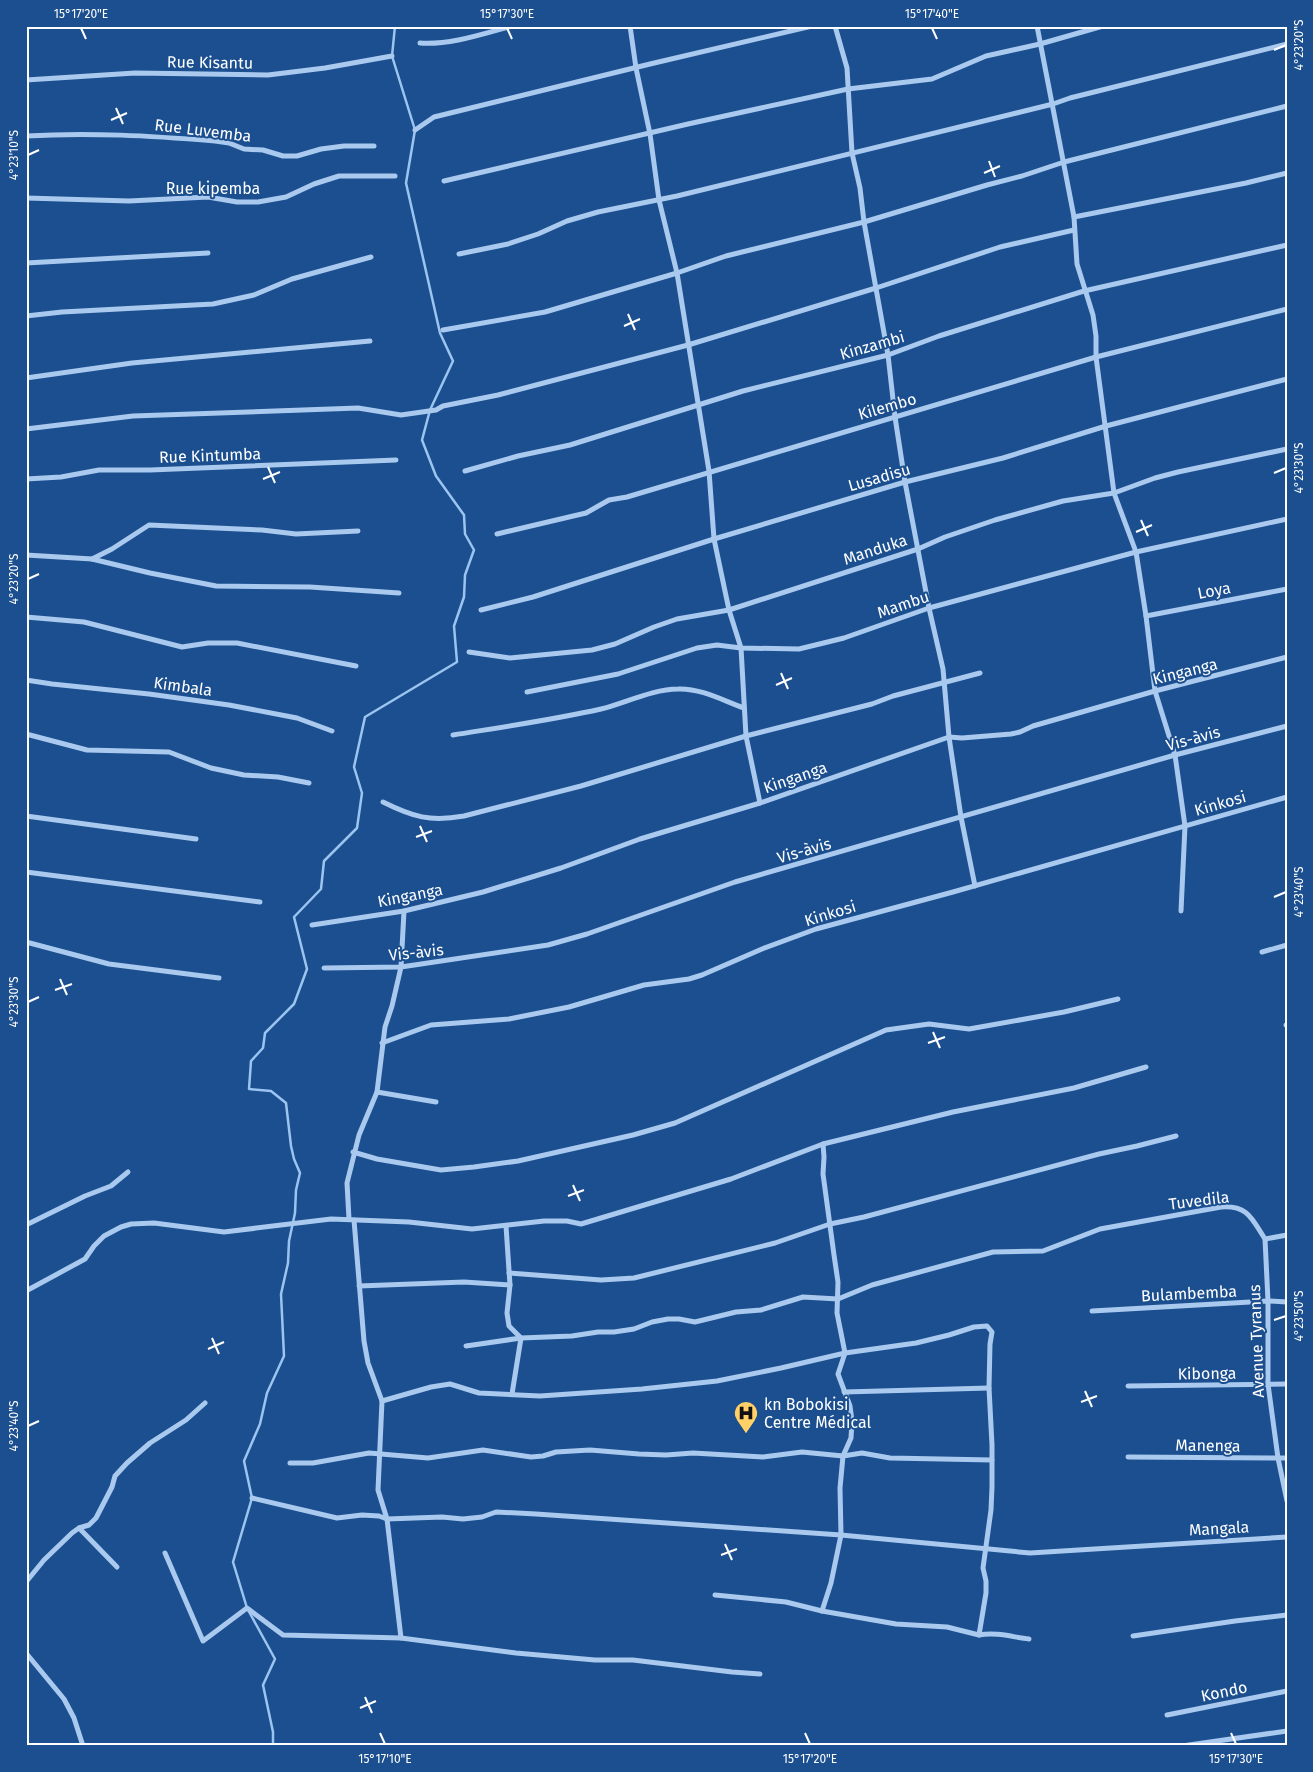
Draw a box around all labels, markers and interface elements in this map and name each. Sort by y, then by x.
text: 15°17'20"E [54,7,108,21]
text: 15°17'30"E [480,7,534,21]
text: 15°17'40"E [905,7,959,21]
text: 4°23'20"S [1292,19,1306,71]
street label: Rue Kisantu [167,52,253,73]
street label: Rue Luvemba [154,115,252,146]
text: 4°23'10"S [7,129,21,180]
street label: Rue kipemba [166,179,260,198]
street label: Kinzambi [838,327,907,364]
street label: Kilembo [856,389,919,424]
text: 4°23'30"S [1292,442,1306,494]
street label: Rue Kintumba [159,444,261,467]
street label: Lusadisu [846,460,912,495]
street label: Manduka [841,530,910,569]
text: 4°23'20"S [7,553,21,605]
street label: Loya [1196,578,1232,603]
street label: Mambu [875,587,932,622]
street label: Kinganga [1151,654,1220,689]
street label: Kimbala [152,673,213,700]
street label: Vis-àvis [1164,722,1222,755]
street label: Kinganga [761,758,830,797]
street label: Kinkosi [1192,787,1248,820]
street label: Vis-àvis [775,834,833,867]
text: 4°23'40"S [1292,866,1306,917]
street label: Kinganga [376,880,444,911]
street label: Kinkosi [802,897,858,930]
street label: Vis-àvis [388,940,445,965]
text: 4°23'30"S [7,976,21,1028]
street label: Tuvedila [1168,1187,1230,1214]
street label: Bulambemba [1141,1281,1237,1306]
street label: Avenue Tyranus [1245,1284,1268,1398]
text: 4°23'50"S [1292,1290,1306,1342]
street label: Kibonga [1177,1363,1237,1384]
place label: kn Bobokisi Centre Médical [764,1395,871,1432]
text: 4°23'40"S [7,1400,21,1451]
hospital icon: kn Bobokisi Centre Médical [733,1400,759,1434]
street label: Manenga [1175,1435,1241,1456]
street label: Mangala [1188,1517,1250,1540]
street label: Kondo [1199,1677,1249,1706]
text: 15°17'10"E [358,1752,412,1766]
text: 15°17'20"E [783,1752,837,1766]
text: 15°17'30"E [1209,1752,1263,1766]

